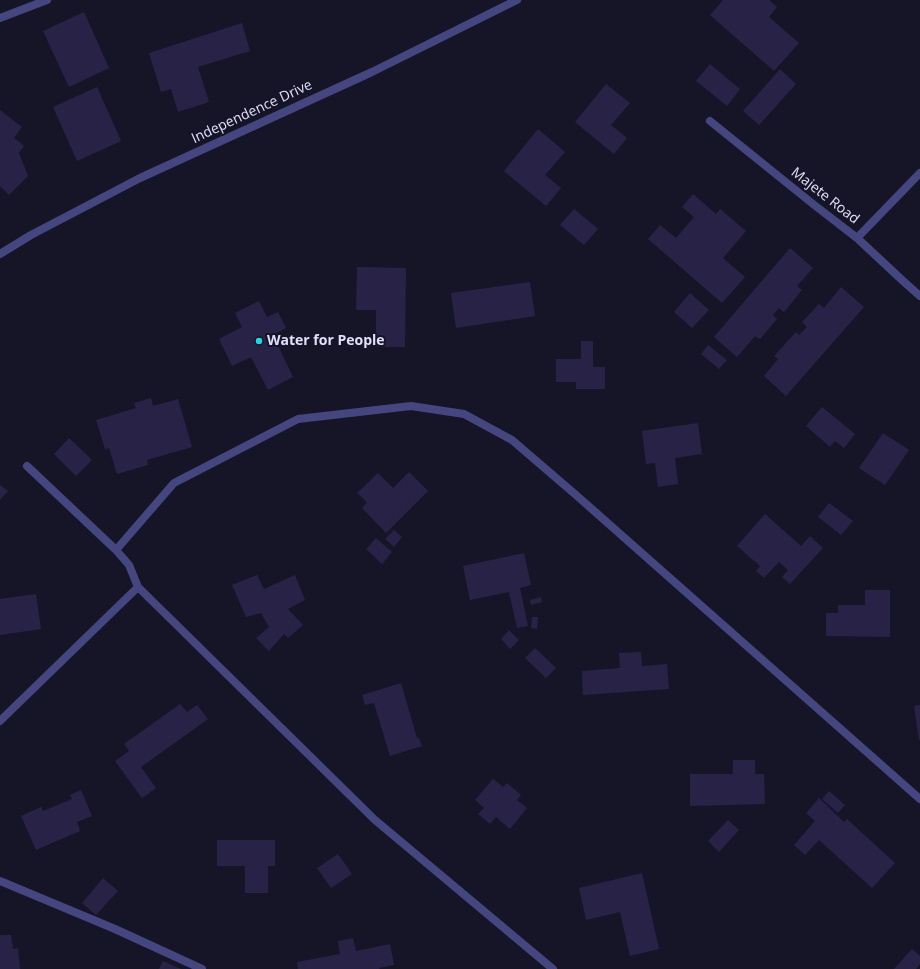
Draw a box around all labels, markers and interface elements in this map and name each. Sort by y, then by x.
street label: Independence Drive [189,77,315,147]
street label: Majete Road [788,164,862,228]
place label: Water for People [267,333,385,349]
marker: Water for People [254,336,264,346]

